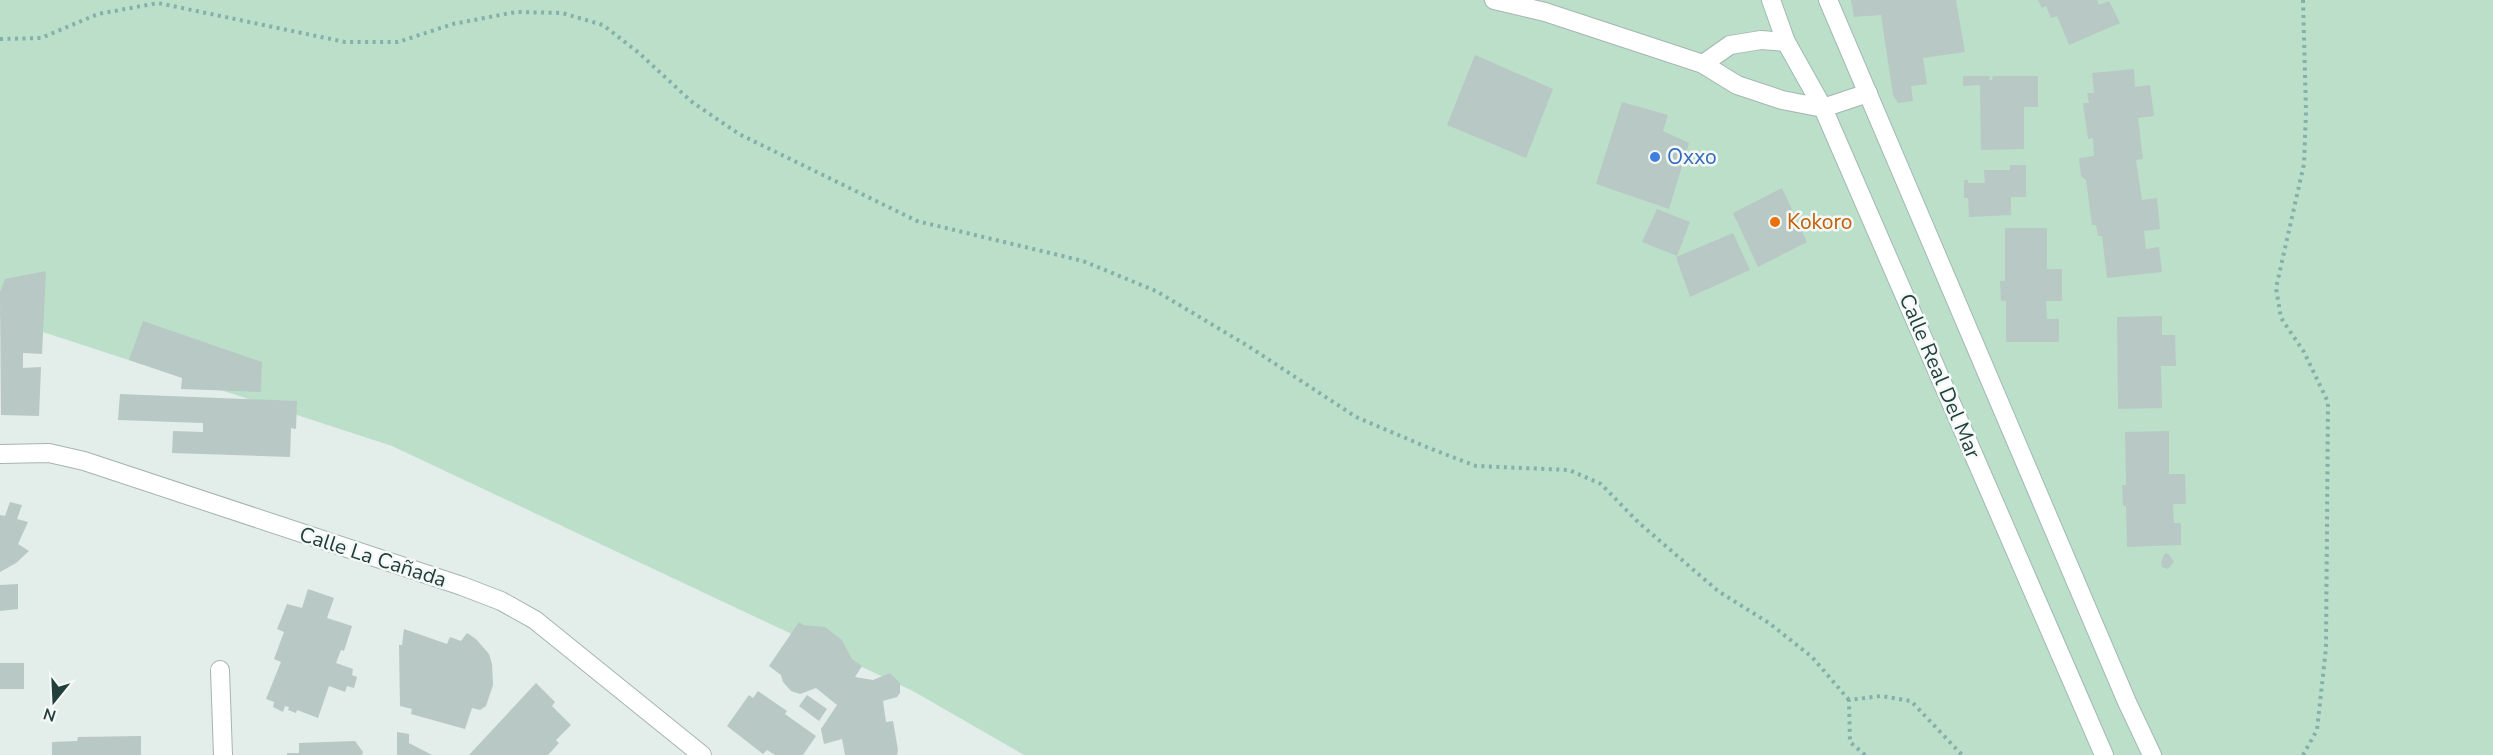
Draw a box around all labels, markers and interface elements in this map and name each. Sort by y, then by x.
place label: Oxxo [1667,143,1717,171]
marker: Oxxo [1648,150,1662,164]
place label: Kokoro [1787,208,1853,236]
marker: Kokoro [1768,215,1782,229]
street label: Calle Real Del Mar [1893,289,1988,463]
street label: Calle La Cañada [296,520,450,594]
north arrow [24,671,84,731]
text: N [41,702,59,727]

